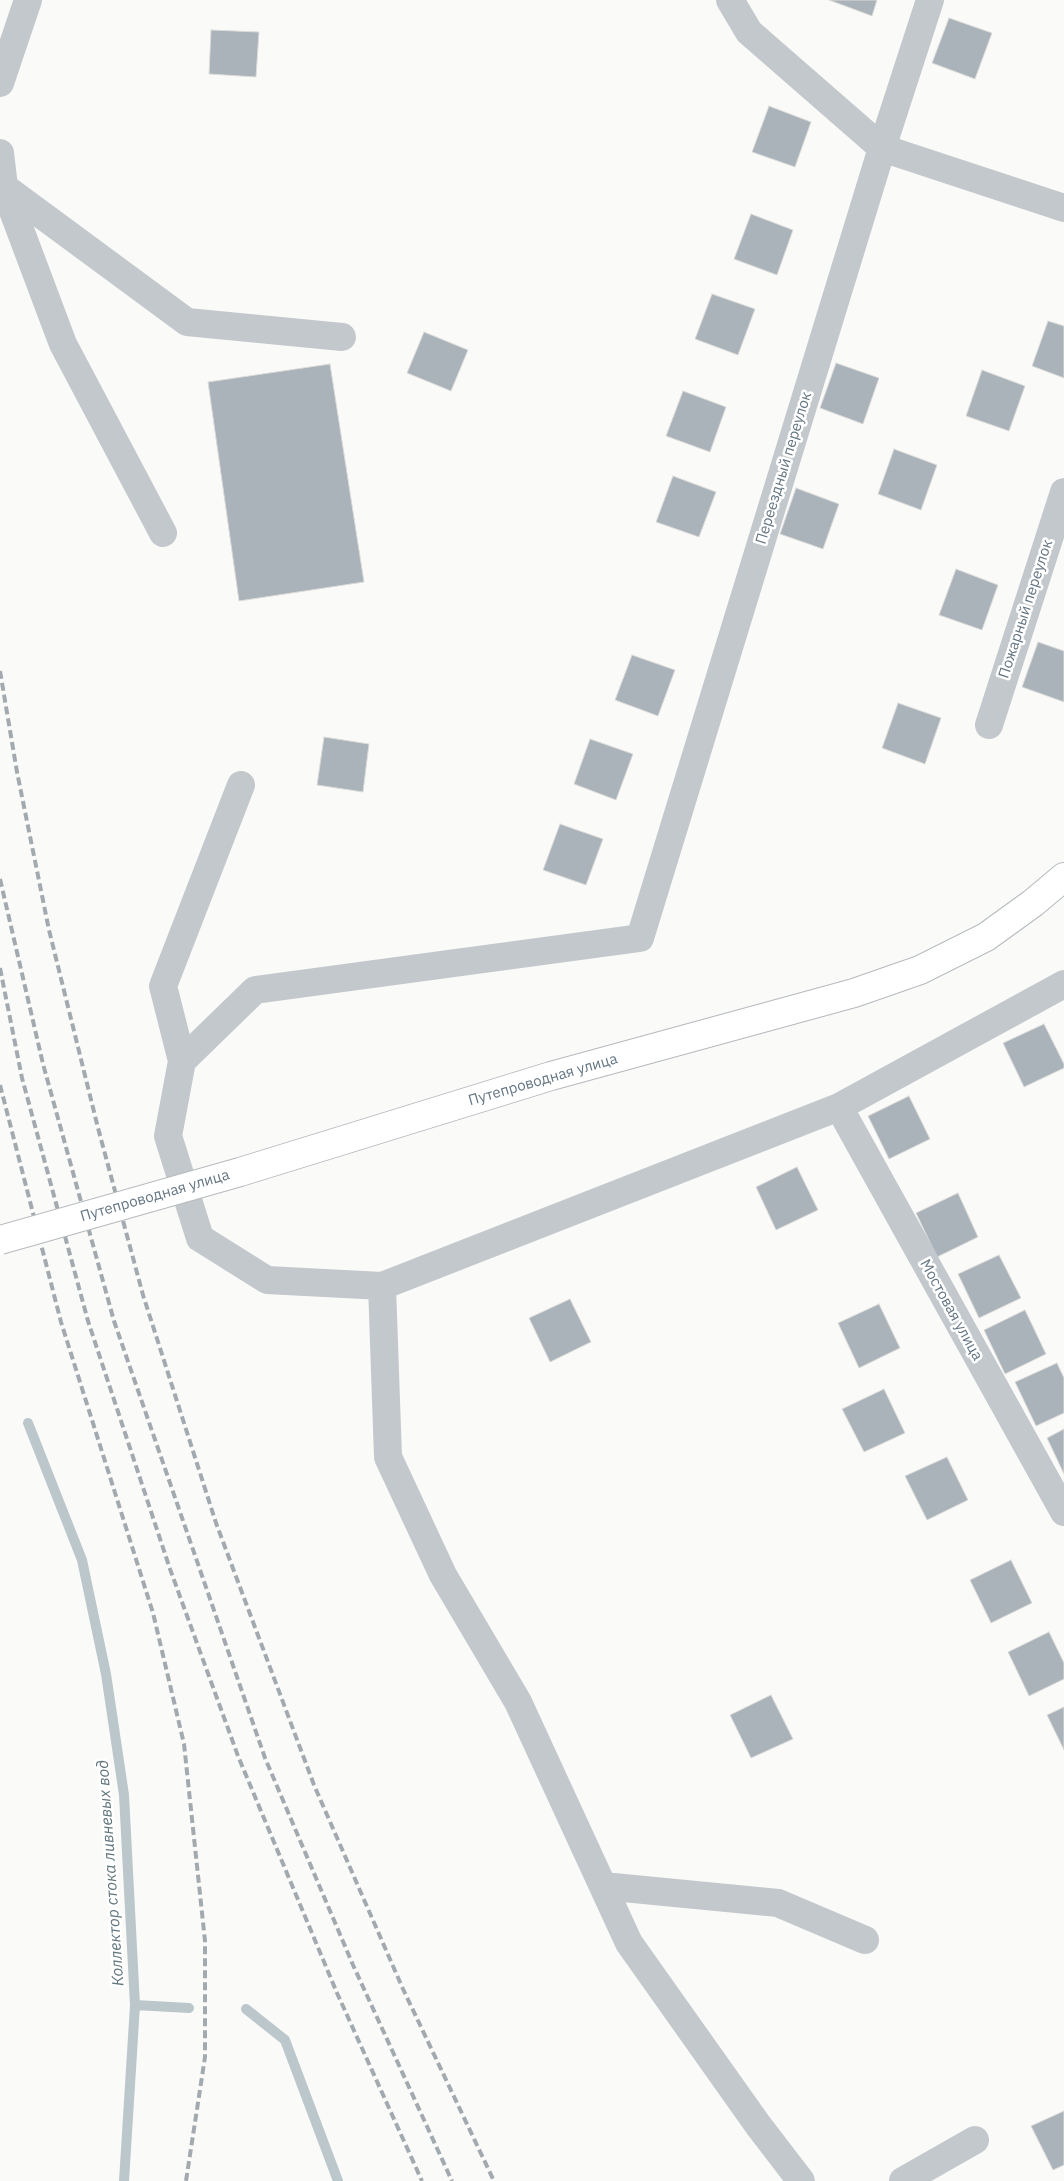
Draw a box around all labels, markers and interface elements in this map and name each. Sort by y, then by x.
street label: Переездный переулок [752,390,816,546]
street label: Пожарный переулок [995,537,1057,681]
street label: Путепроводная улица [466,1050,620,1110]
street label: Путепроводная улица [78,1166,232,1226]
street label: Мостовая улица [916,1256,986,1364]
water label: Коллектор стока ливневых вод [94,1759,128,1987]

